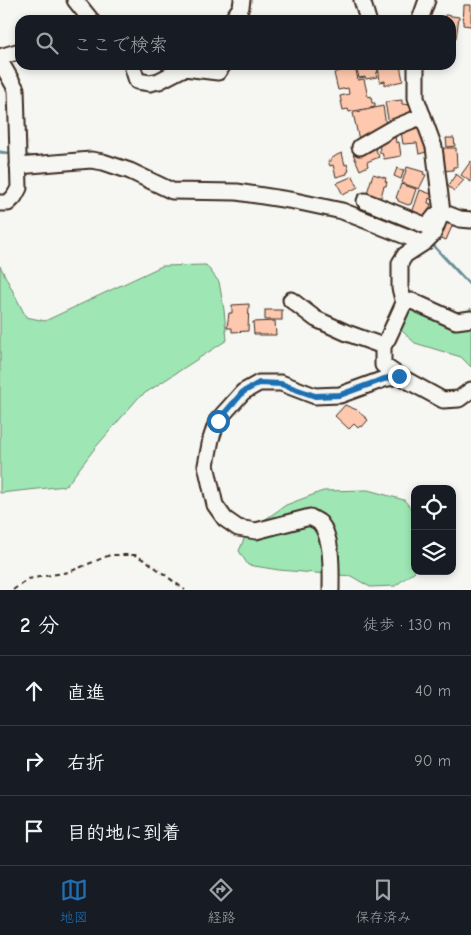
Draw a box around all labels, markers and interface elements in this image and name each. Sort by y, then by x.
search box [15,15,456,70]
icon: search [33,29,61,57]
text: ここで検索 [73,34,168,56]
route end [388,365,411,388]
route start [207,410,230,433]
map controls [411,485,456,575]
button: locate [411,485,456,530]
button: layers [411,530,456,575]
text: 2 分 [20,613,59,637]
text: 徒歩 · 130 m [363,616,451,634]
icon: ahead [20,677,48,705]
text: 直進 [67,682,105,704]
text: 40 m [415,682,451,700]
icon: right [20,747,48,775]
text: 右折 [67,752,105,774]
text: 90 m [414,752,451,770]
icon: arrive [20,817,48,845]
text: 目的地に到着 [67,822,181,844]
tab: 地図 [60,876,88,926]
tab: 経路 [207,876,235,926]
tab: 保存済み [355,876,411,926]

